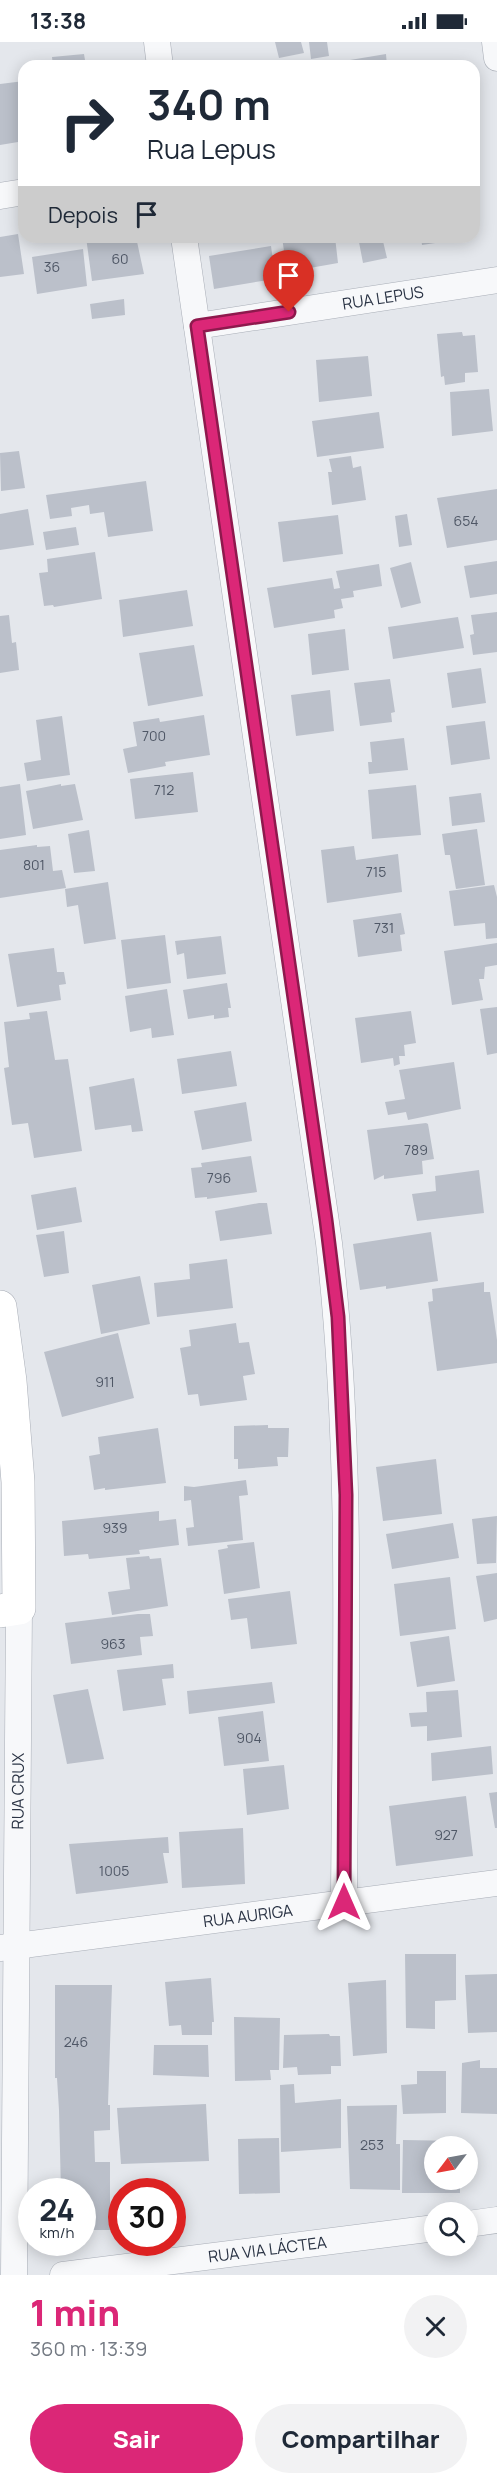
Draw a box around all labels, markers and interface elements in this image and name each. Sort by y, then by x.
text: 13:38 [30,6,86,36]
text: 340 m [147,75,271,133]
icon: right [48,84,126,162]
text: Rua Lepus [147,130,276,167]
icon: arrive [130,198,163,231]
text: Depois [48,200,118,230]
house number: 60 [111,249,129,268]
pin [263,250,314,312]
house number: 36 [44,257,60,276]
icon: arrive [272,259,305,292]
street label: RUA LEPUS [341,280,425,315]
house number: 654 [453,511,479,530]
house number: 700 [142,726,166,745]
house number: 712 [154,780,174,799]
house number: 801 [23,855,45,874]
house number: 715 [366,862,386,881]
house number: 731 [374,918,394,937]
house number: 789 [404,1140,428,1159]
house number: 796 [207,1168,231,1187]
house number: 911 [95,1372,115,1391]
house number: 939 [102,1518,128,1537]
house number: 963 [100,1634,126,1653]
house number: 904 [236,1728,262,1747]
street label: RUA CRUX [6,1752,29,1829]
house number: 927 [434,1825,458,1844]
house number: 1005 [99,1861,129,1880]
position arrow [312,1870,376,1934]
street label: RUA AURIGA [202,1899,294,1932]
house number: 246 [64,2032,88,2051]
house number: 253 [360,2135,384,2154]
north arrow [424,2136,478,2190]
map controls [424,2136,478,2256]
speed limit sign: 30 [108,2178,186,2256]
text: 24 [39,2189,75,2230]
button: search [424,2202,478,2256]
text: km/h [40,2222,74,2243]
street label: RUA VIA LÁCTEA [207,2231,328,2268]
text: 1 min [30,2288,120,2337]
button: close [404,2295,467,2358]
text: 360 m · 13:39 [30,2335,147,2362]
button: Sair [30,2404,243,2473]
button: Compartilhar [255,2404,467,2473]

